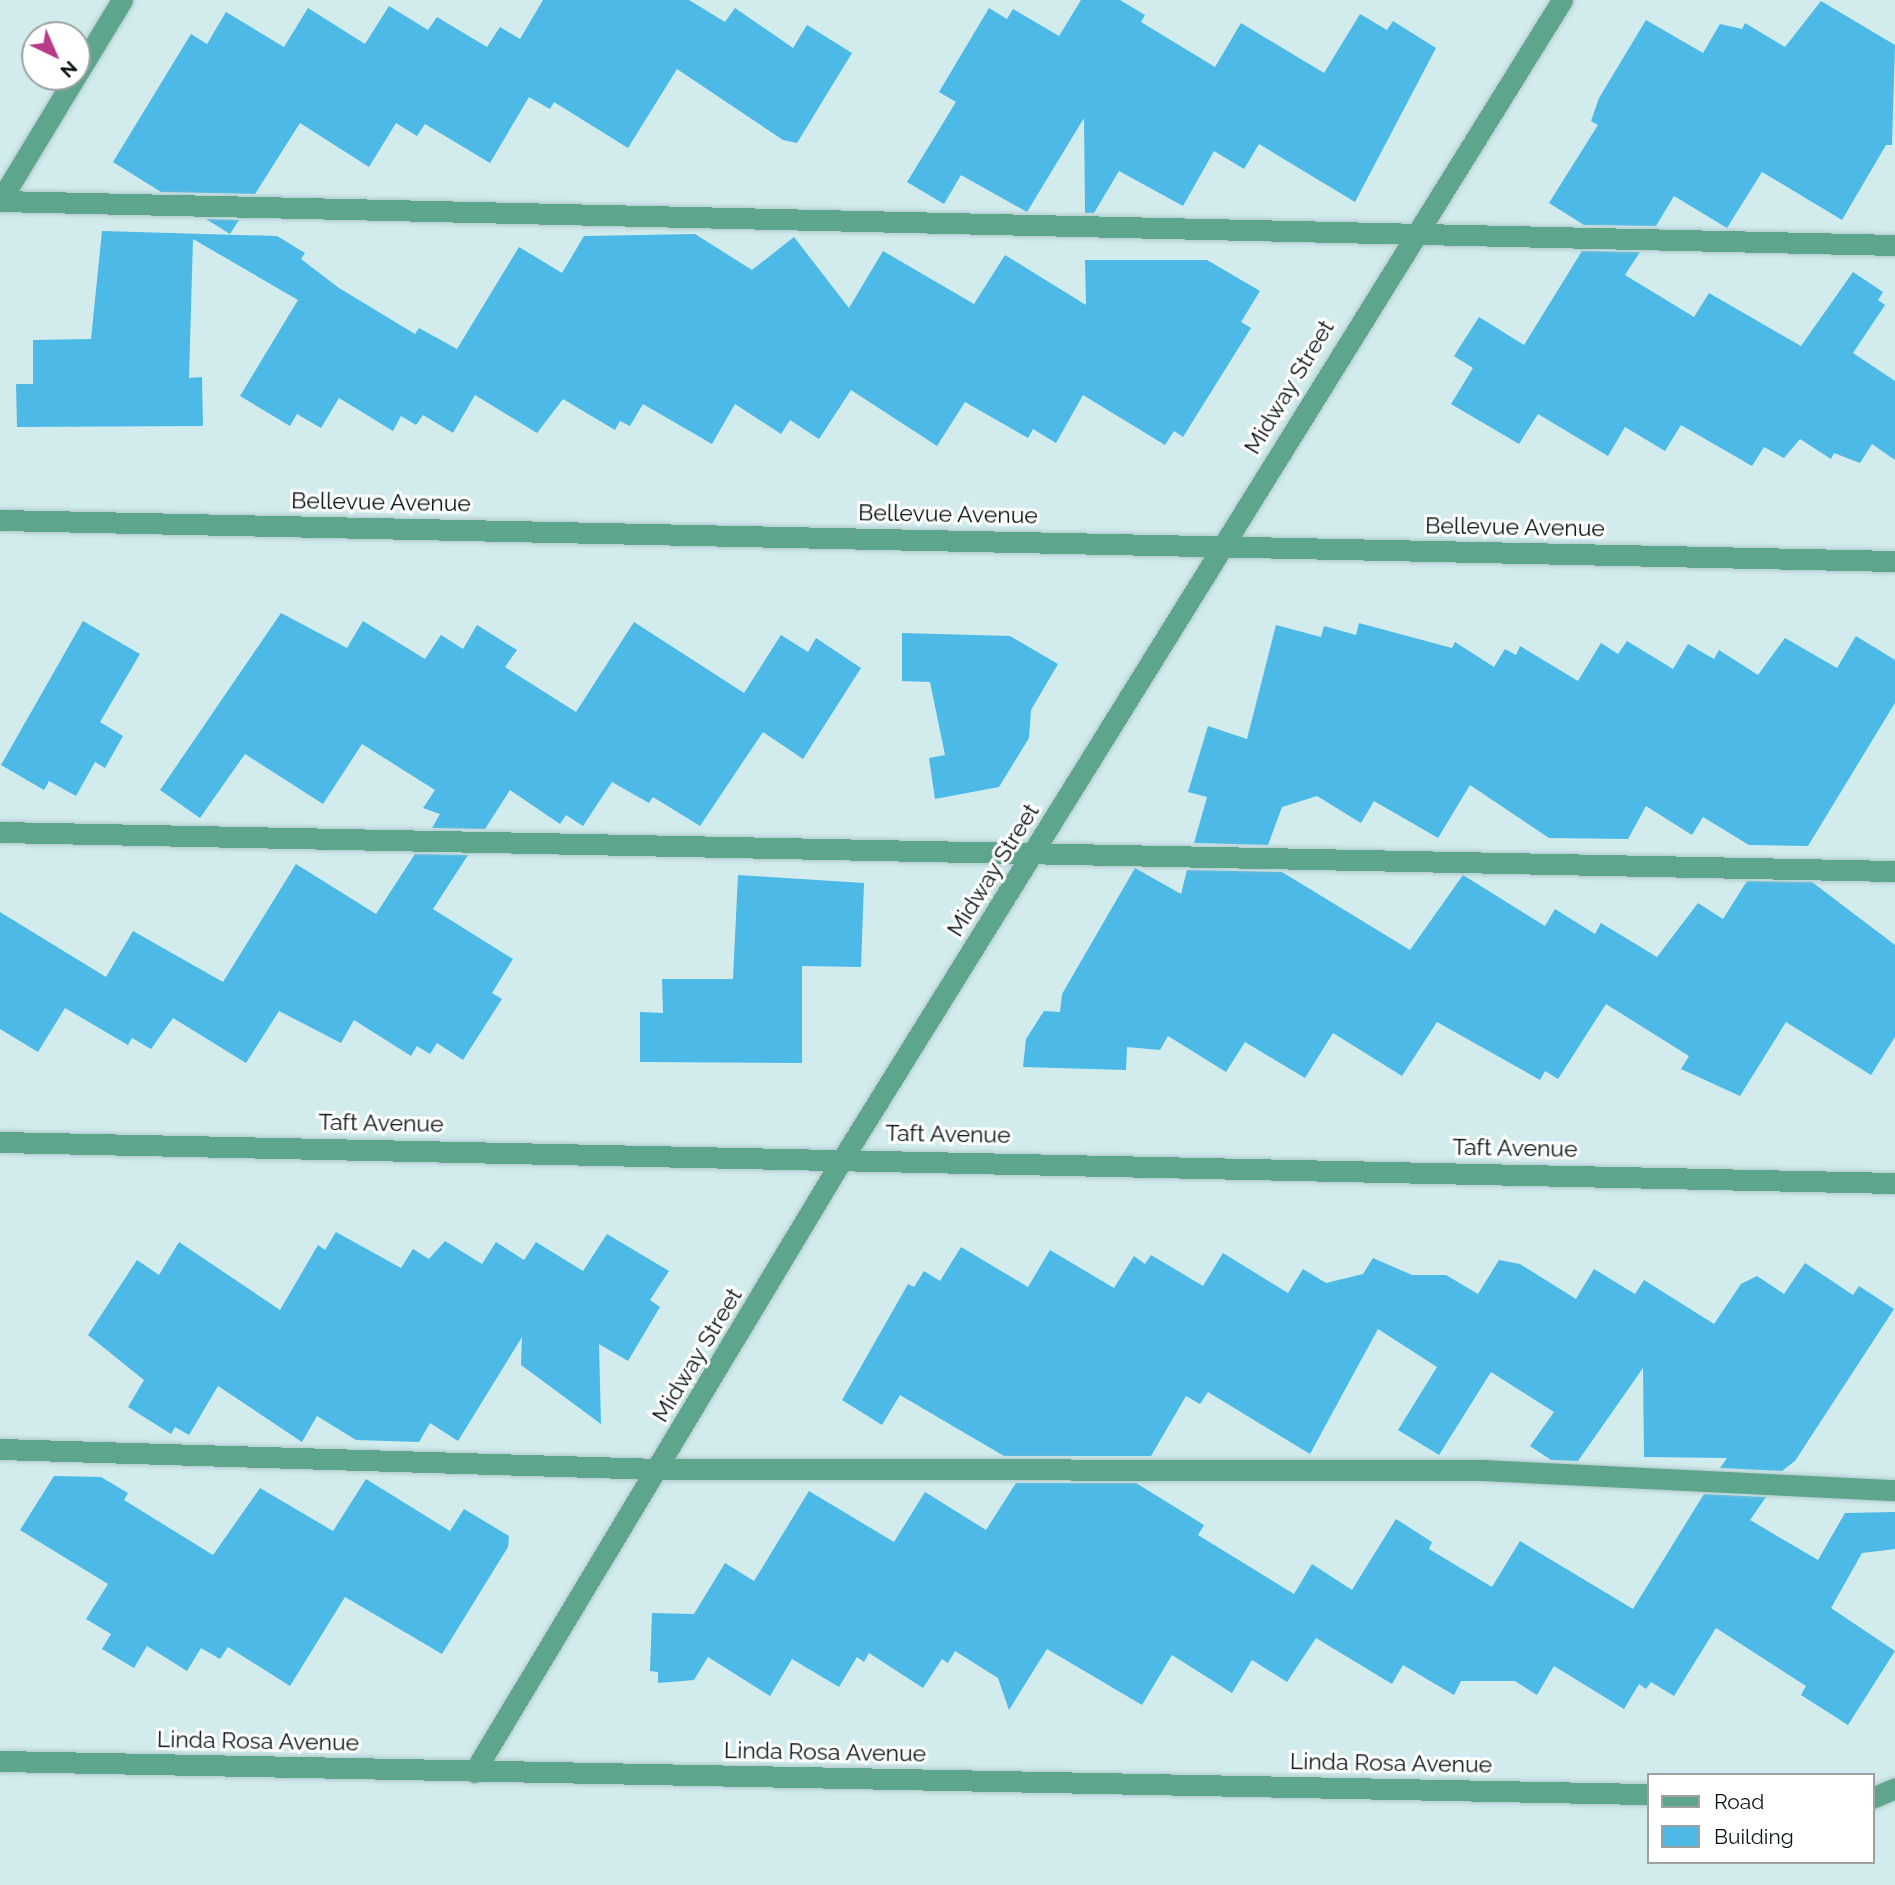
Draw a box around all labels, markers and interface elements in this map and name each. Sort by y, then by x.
north arrow [21,21,91,91]
text: N [56,57,82,83]
street label: Midway Street [1238,315,1340,459]
street label: Bellevue Avenue [291,487,471,517]
street label: Bellevue Avenue [858,499,1038,529]
street label: Bellevue Avenue [1425,512,1605,542]
street label: Midway Street [941,798,1045,942]
street label: Taft Avenue [318,1108,444,1138]
street label: Taft Avenue [885,1119,1011,1149]
street label: Taft Avenue [1452,1133,1578,1163]
street label: Midway Street [646,1283,748,1427]
street label: Linda Rosa Avenue [156,1725,360,1757]
street label: Linda Rosa Avenue [723,1736,927,1768]
street label: Linda Rosa Avenue [1289,1747,1493,1779]
legend [1646,1773,1874,1864]
text: Road [1714,1789,1764,1814]
text: Building [1714,1824,1794,1849]

